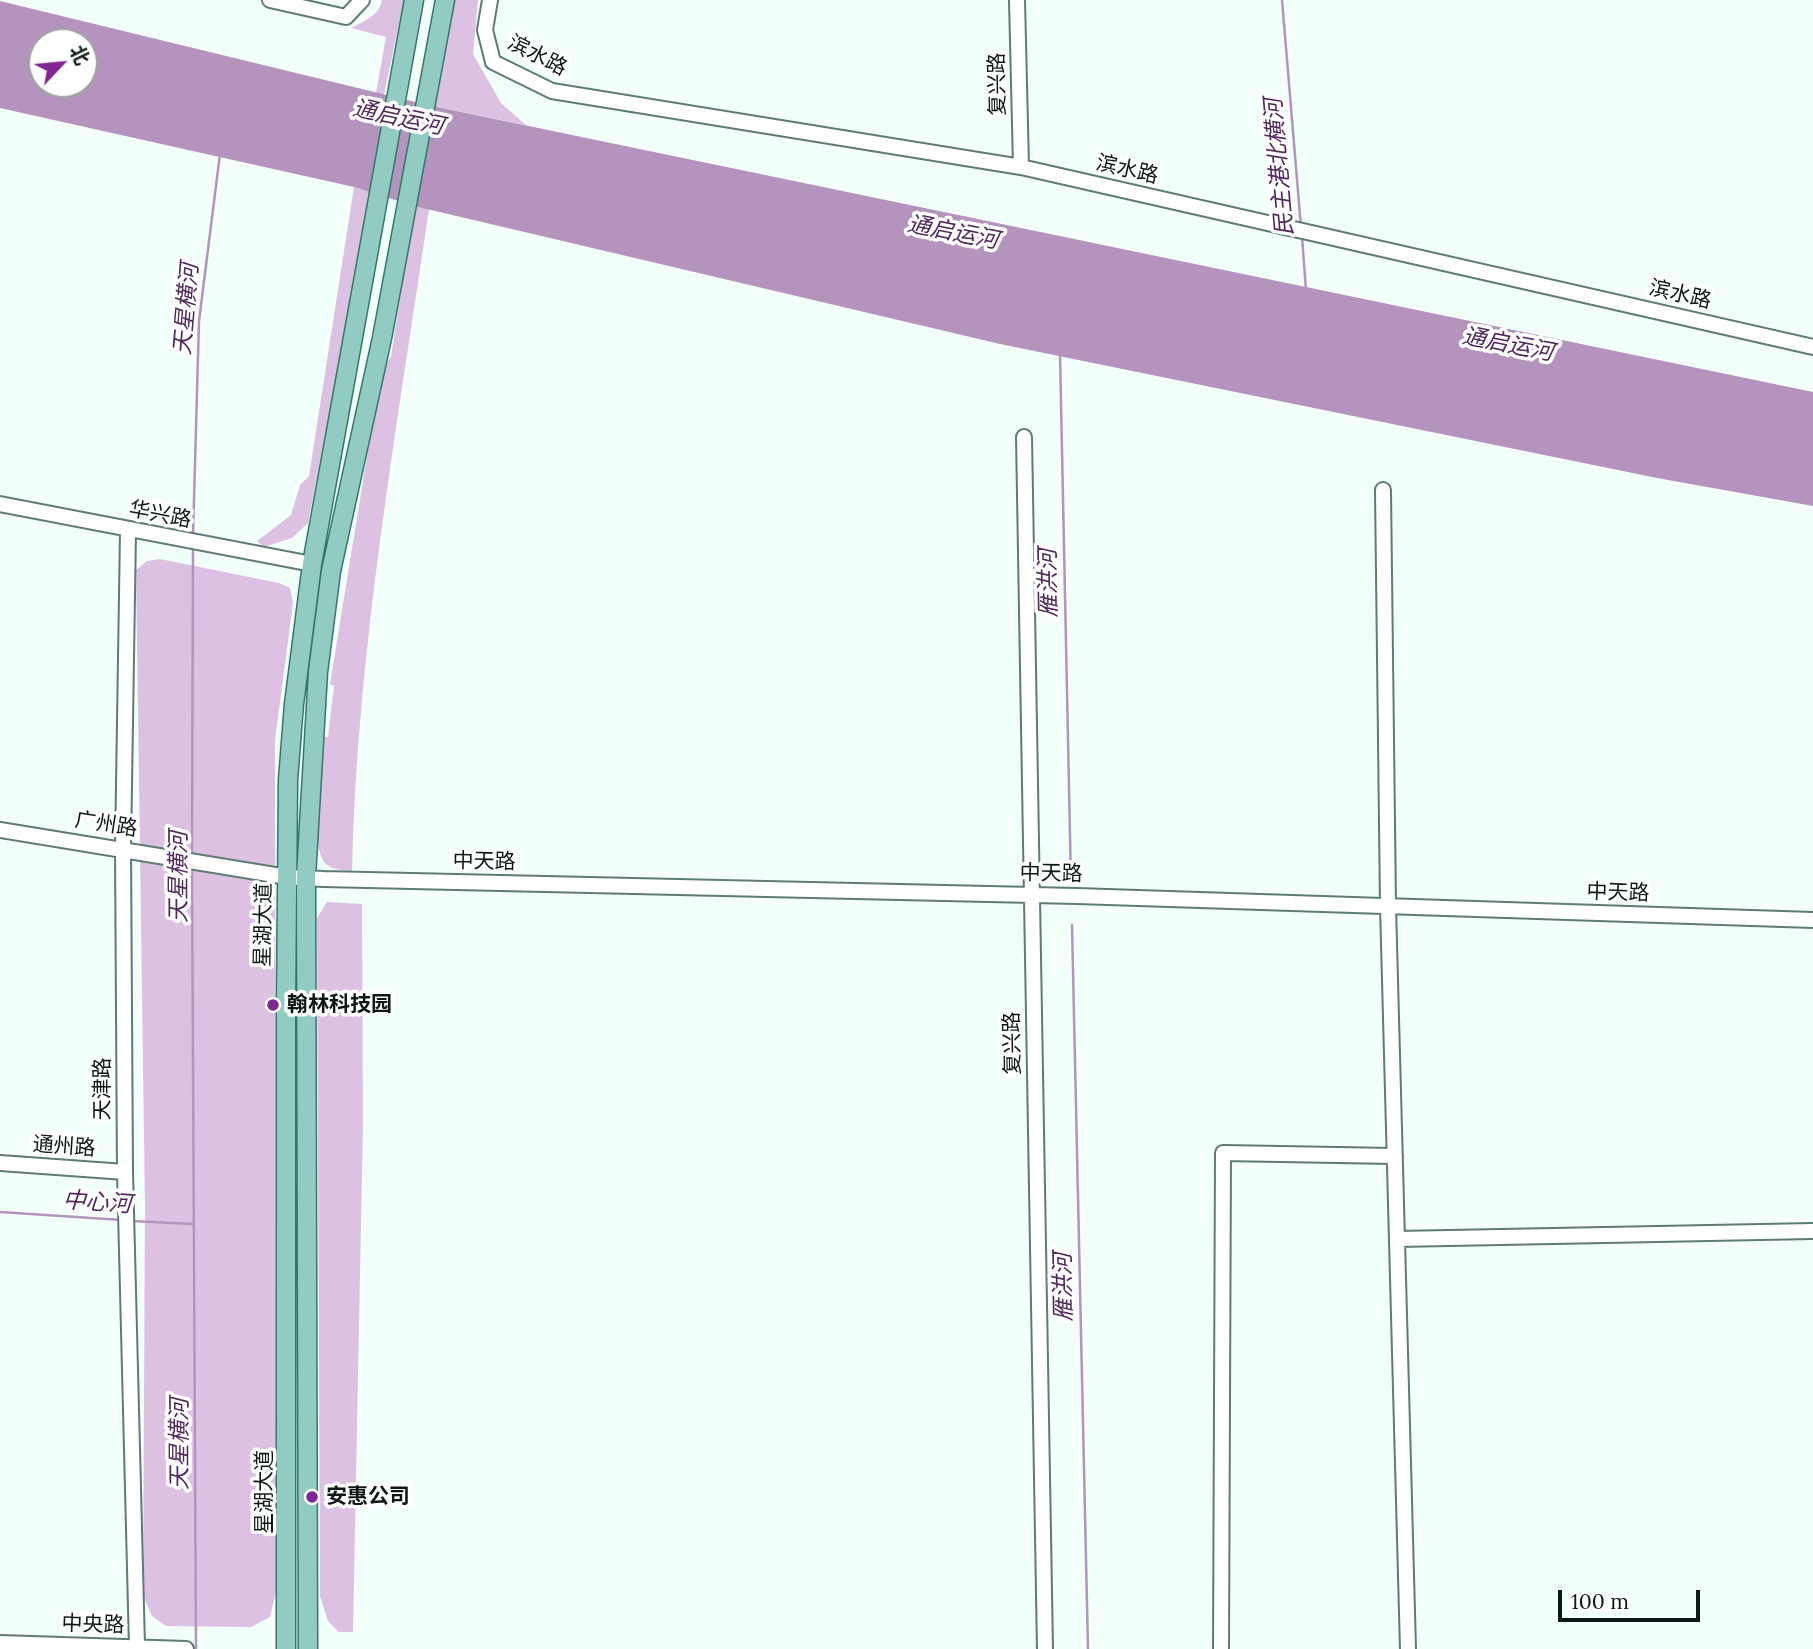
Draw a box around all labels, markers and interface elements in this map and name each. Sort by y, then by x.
north arrow [28,28,98,98]
street label: 滨水路 [503,30,571,82]
text: 北 [65,41,95,68]
street label: 复兴路 [985,52,1011,116]
water label: 通启运河 [350,95,446,141]
water label: 民主港北横河 [1260,97,1300,237]
street label: 滨水路 [1093,151,1161,189]
water label: 通启运河 [905,211,1001,255]
water label: 天星横河 [169,262,205,356]
street label: 滨水路 [1646,276,1714,314]
water label: 通启运河 [1460,323,1556,367]
street label: 华兴路 [127,497,193,533]
water label: 雁洪河 [1035,548,1063,618]
street label: 广州路 [73,808,139,842]
water label: 天星横河 [165,831,193,923]
street label: 中天路 [452,849,516,875]
street label: 中天路 [1019,861,1083,887]
street label: 中天路 [1586,879,1650,907]
street label: 星湖大道 [251,883,277,967]
place label: 翰林科技园 [287,992,392,1018]
marker: 翰林科技园 [265,997,281,1013]
street label: 复兴路 [1000,1011,1026,1075]
street label: 天津路 [90,1058,116,1120]
street label: 通州路 [32,1132,96,1162]
water label: 中心河 [62,1187,132,1219]
water label: 雁洪河 [1050,1252,1078,1322]
water label: 天星横河 [166,1398,194,1490]
street label: 星湖大道 [252,1450,278,1534]
place label: 安惠公司 [326,1484,410,1510]
marker: 安惠公司 [304,1489,320,1505]
scale bar [1561,1576,1703,1620]
text: 100 m [1571,1588,1629,1615]
street label: 中央路 [61,1611,125,1639]

